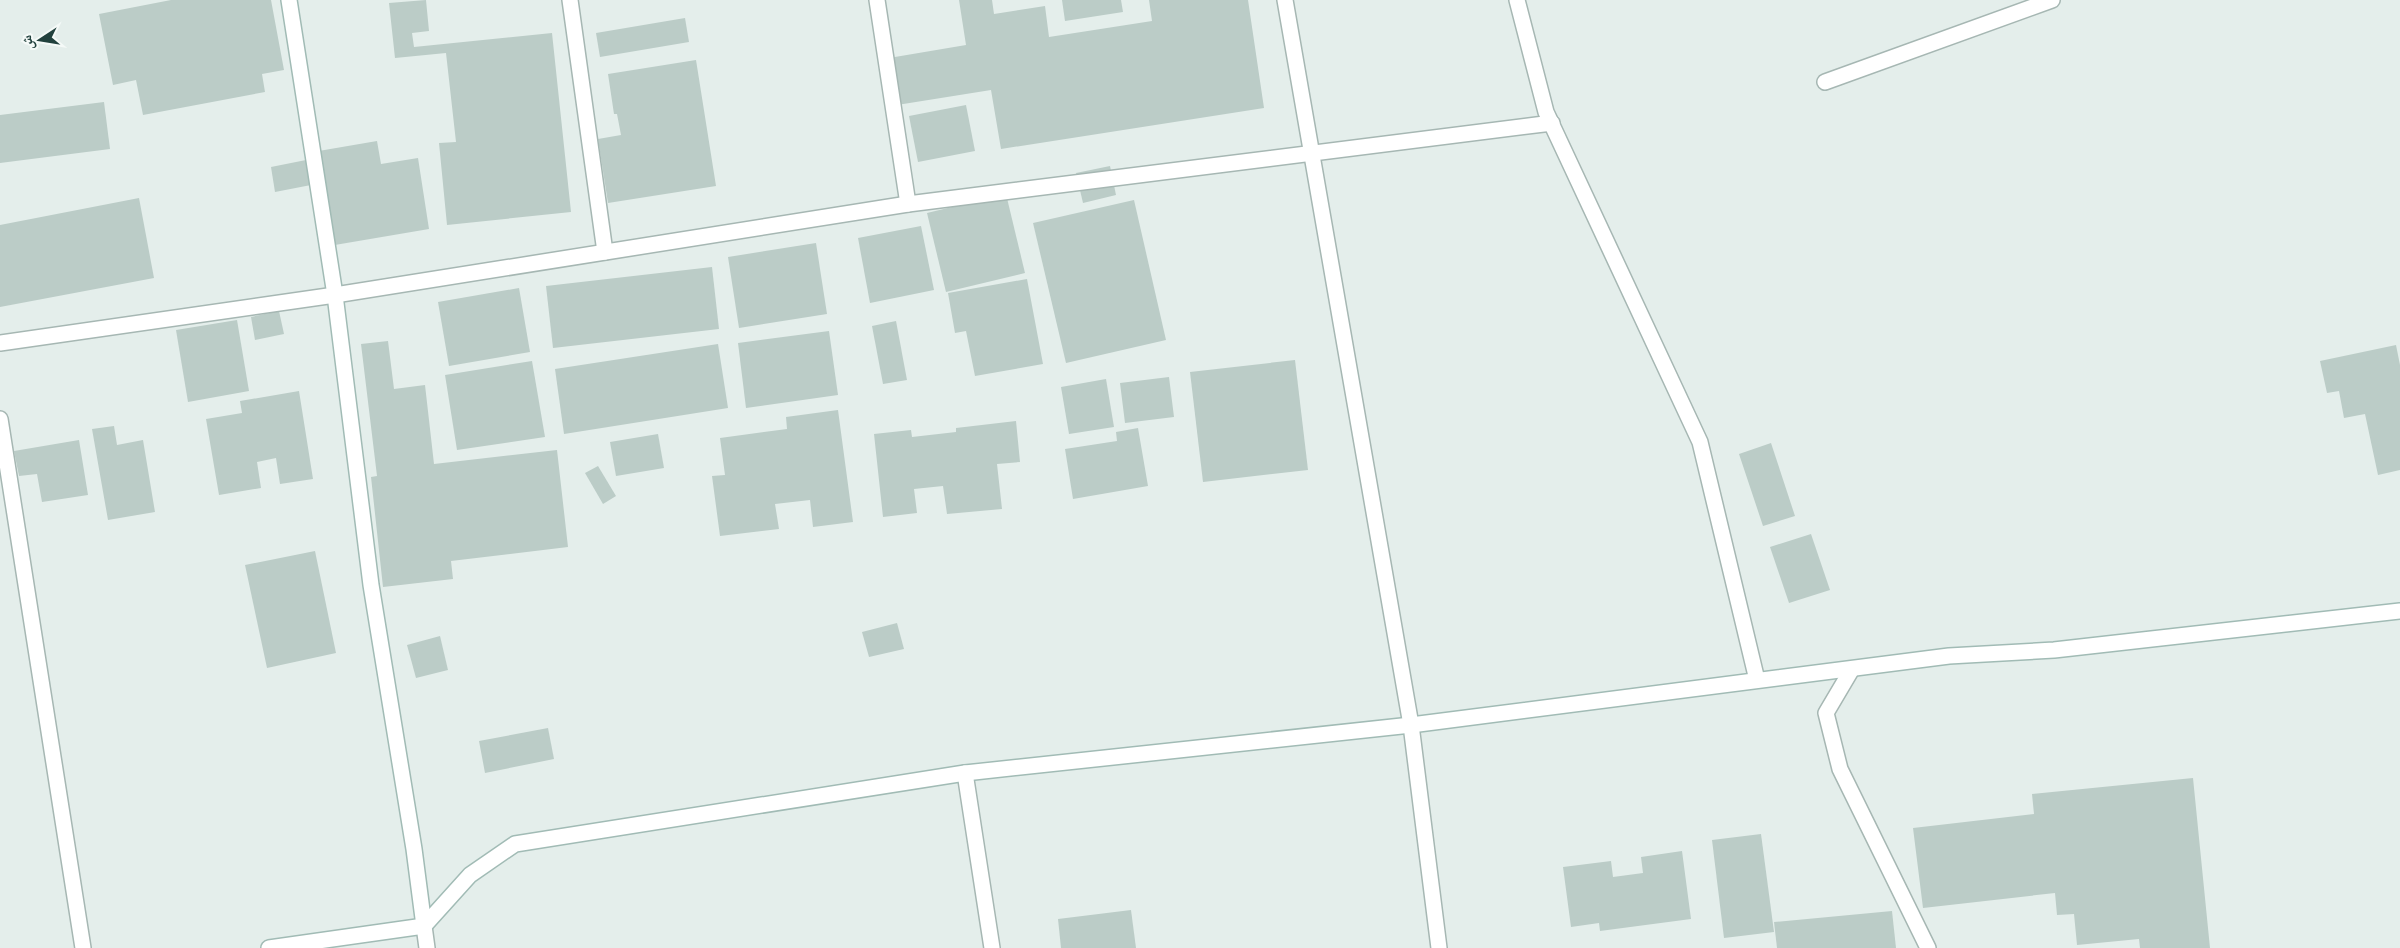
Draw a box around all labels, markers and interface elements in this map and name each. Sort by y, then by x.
north arrow [15,15,65,65]
text: ش [18,33,38,52]

